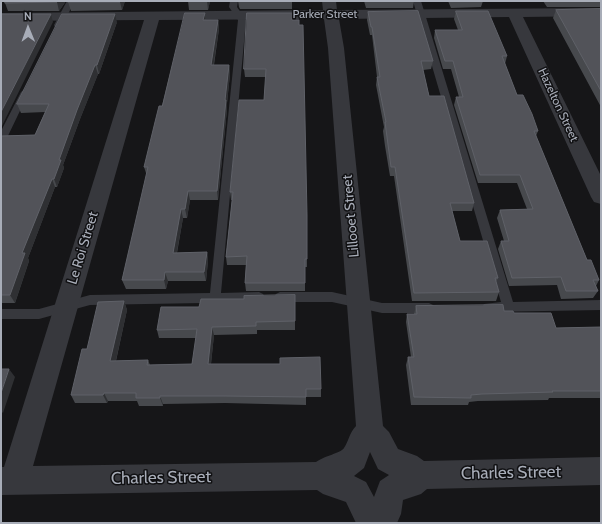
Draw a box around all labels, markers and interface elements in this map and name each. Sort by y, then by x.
street label: Parker Street [293,7,357,21]
north arrow [8,8,48,48]
text: N [24,9,32,23]
street label: Hazelton Street [535,66,581,144]
street label: Lillooet Street [339,174,363,258]
street label: Le Roi Street [64,210,102,286]
street label: Charles Street [461,462,561,484]
street label: Charles Street [111,467,211,489]

